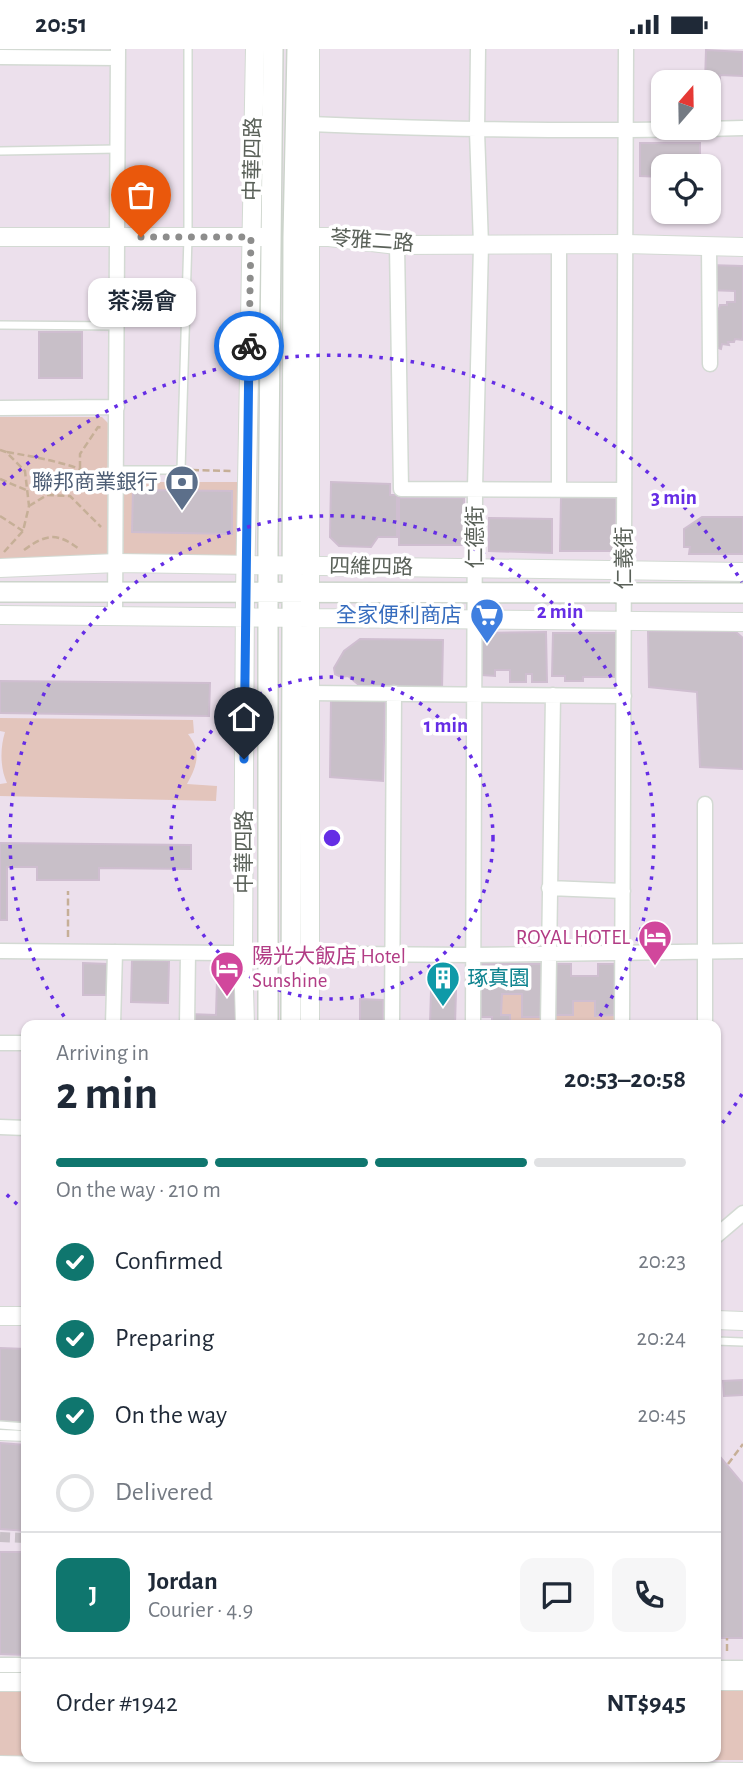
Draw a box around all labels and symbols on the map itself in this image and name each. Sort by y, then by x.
north arrow [651,70,721,140]
street label: 中華四路 [241,117,264,201]
pin [111,165,171,237]
street label: 苓雅二路 [329,227,415,254]
callout: 茶湯會 [87,279,195,328]
courier [214,311,284,381]
bank icon: 聯邦商業銀行 [163,463,201,512]
place label: 聯邦商業銀行 [32,471,158,493]
text: 3 min [651,487,697,508]
street label: 仁德街 [464,506,486,569]
street label: 仁義街 [613,527,635,590]
street label: 四維四路 [329,555,413,578]
supermarket icon: 全家便利商店 [468,596,506,645]
text: 2 min [537,601,583,622]
place label: 全家便利商店 [336,604,462,626]
pin [214,687,274,759]
text: 1 min [424,715,468,736]
street label: 中華四路 [233,810,255,894]
centre of rings [320,826,344,850]
hotel icon: ROYAL HOTEL [636,918,674,967]
place label: ROYAL HOTEL [516,927,630,948]
place label: 陽光大飯店 Hotel Sunshine [252,945,406,991]
hotel icon: 陽光大飯店 Hotel Sunshine [208,949,246,998]
building icon: 琢真園 [424,959,462,1008]
place label: 琢真園 [467,967,530,989]

